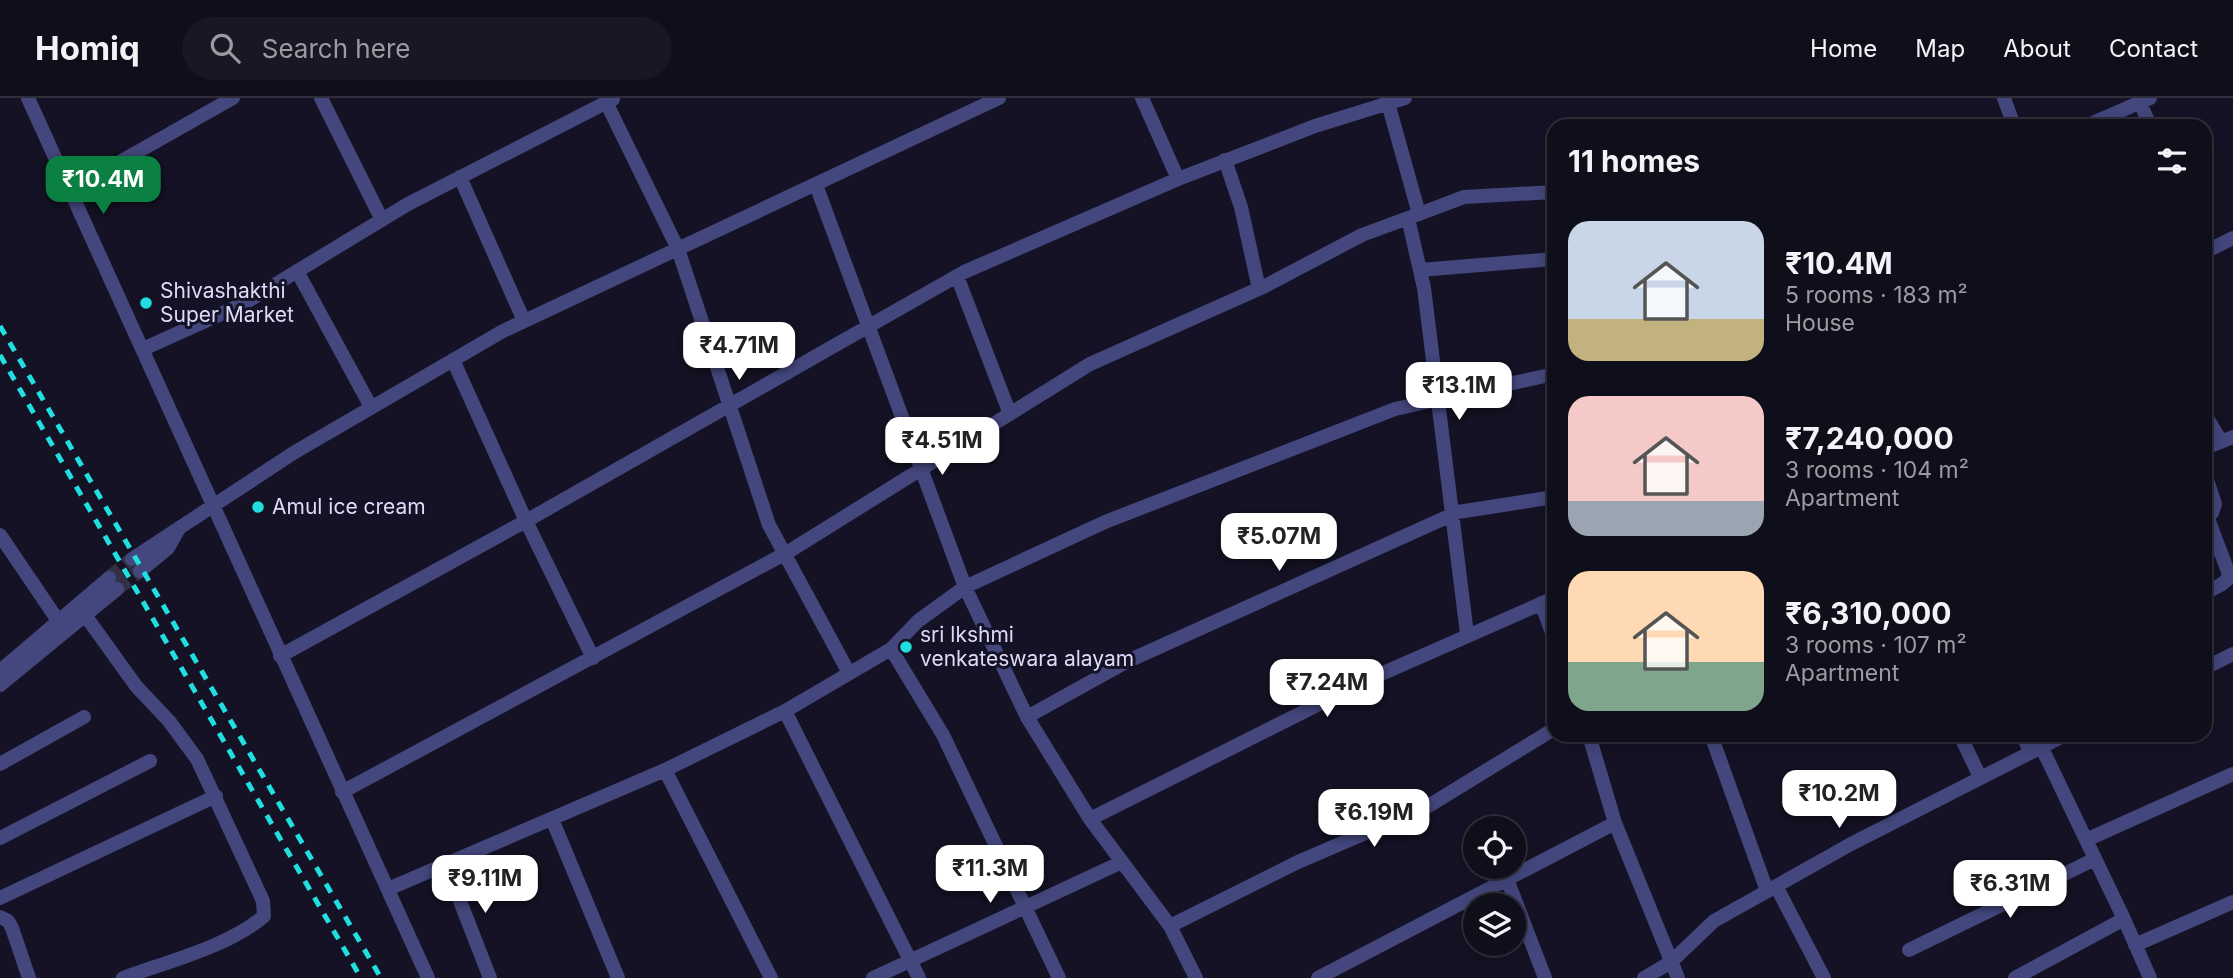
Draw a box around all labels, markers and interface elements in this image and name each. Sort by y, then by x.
search box [182,17,672,80]
text: Homiq [35,28,140,68]
icon: search [206,29,244,67]
text: Search here [262,33,410,64]
text: Home [1810,34,1877,63]
text: Map [1915,34,1965,63]
text: About [2003,34,2071,63]
text: Contact [2109,34,2198,63]
icon: filters [2153,142,2191,180]
text: 11 homes [1568,143,1700,179]
pin: ₹10.4M [46,156,160,216]
text: ₹10.4M [62,165,144,193]
text: ₹10.4M [1785,245,1893,281]
icon: home [1624,249,1708,333]
place label: Shivashakthi Super Market [160,278,294,327]
text: 5 rooms · 183 m² [1785,281,1968,309]
marker: Shivashakthi Super Market [138,295,154,311]
text: House [1785,309,1855,337]
pin: ₹4.71M [682,322,796,382]
text: ₹4.71M [699,331,779,359]
pin: ₹13.1M [1402,362,1516,422]
text: ₹13.1M [1422,371,1496,399]
pin: ₹4.51M [885,418,999,477]
text: ₹7,240,000 [1785,420,1954,456]
icon: home [1624,424,1708,508]
text: ₹4.51M [901,426,983,454]
text: 3 rooms · 104 m² [1785,456,1969,484]
text: Apartment [1785,484,1899,512]
place label: Amul ice cream [272,494,426,519]
marker: Amul ice cream [250,499,266,515]
pin: ₹5.07M [1222,514,1336,573]
text: ₹5.07M [1237,522,1321,550]
text: ₹6,310,000 [1785,595,1952,631]
icon: home [1624,599,1708,683]
place label: sri lkshmi venkateswara alayam [920,622,1134,671]
text: 3 rooms · 107 m² [1785,631,1967,659]
marker: sri lkshmi venkateswara alayam [898,639,914,655]
text: Apartment [1785,659,1899,687]
pin: ₹7.24M [1270,660,1384,719]
text: ₹7.24M [1286,668,1368,696]
pin: ₹10.2M [1782,770,1896,830]
text: ₹10.2M [1798,779,1880,807]
pin: ₹6.19M [1317,790,1431,849]
text: ₹6.19M [1334,798,1414,826]
map controls [1463,816,1526,956]
button: locate [1463,816,1526,879]
pin: ₹11.3M [933,846,1047,905]
text: ₹11.3M [952,854,1028,882]
pin: ₹9.11M [428,856,542,915]
pin: ₹6.31M [1953,860,2067,920]
text: ₹9.11M [448,864,522,892]
text: ₹6.31M [1970,869,2050,897]
button: layers [1463,893,1526,956]

